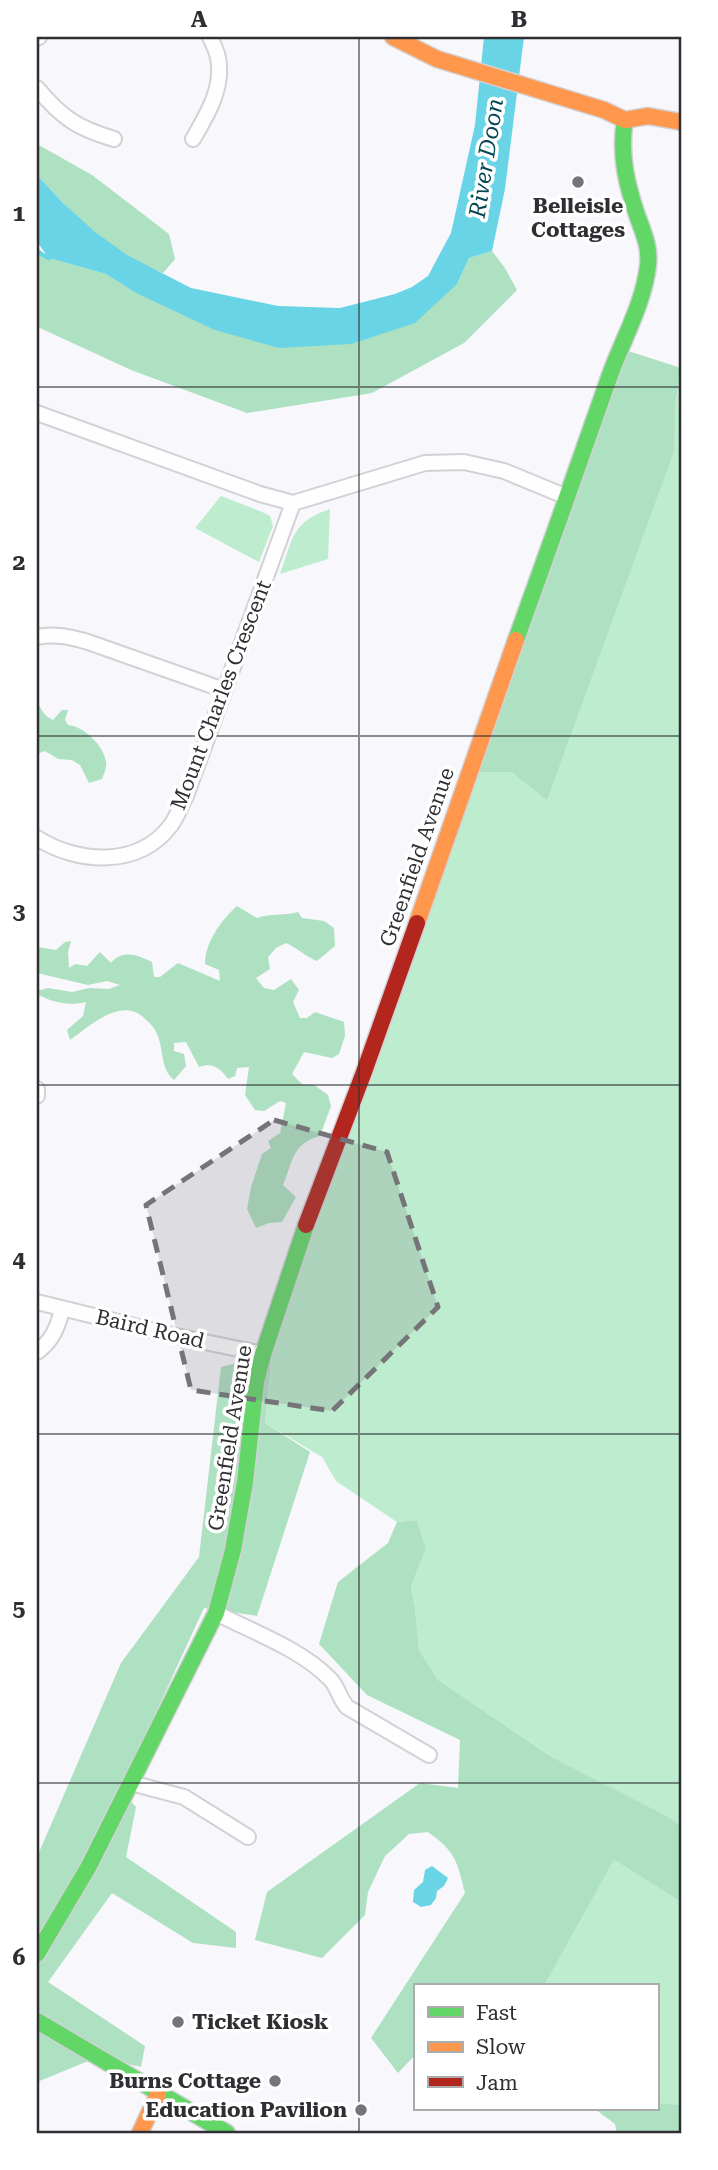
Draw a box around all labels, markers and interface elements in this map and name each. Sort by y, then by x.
text: A [191,6,208,33]
text: B [511,6,527,33]
water label: River Doon [464,96,509,221]
marker: Belleisle Cottages [570,174,586,190]
place label: Belleisle Cottages [531,194,625,242]
text: 1 [13,200,26,227]
text: 2 [13,549,25,576]
street label: Mount Charles Crescent [166,577,276,813]
street label: Greenfield Avenue [375,764,459,950]
text: 3 [13,898,26,925]
text: 4 [13,1246,26,1273]
street label: Baird Road [93,1305,207,1353]
street label: Greenfield Avenue [203,1343,257,1533]
text: 5 [13,1595,26,1622]
text: 6 [13,1944,26,1971]
legend [414,1984,658,2110]
text: Fast [476,2001,517,2025]
place label: Ticket Kiosk [192,2010,329,2034]
marker: Ticket Kiosk [170,2014,186,2030]
text: Slow [476,2035,526,2059]
place label: Burns Cottage [109,2069,261,2093]
text: Jam [476,2071,518,2095]
marker: Burns Cottage [267,2073,283,2089]
place label: Education Pavilion [146,2098,347,2122]
marker: Education Pavilion [353,2102,369,2118]

